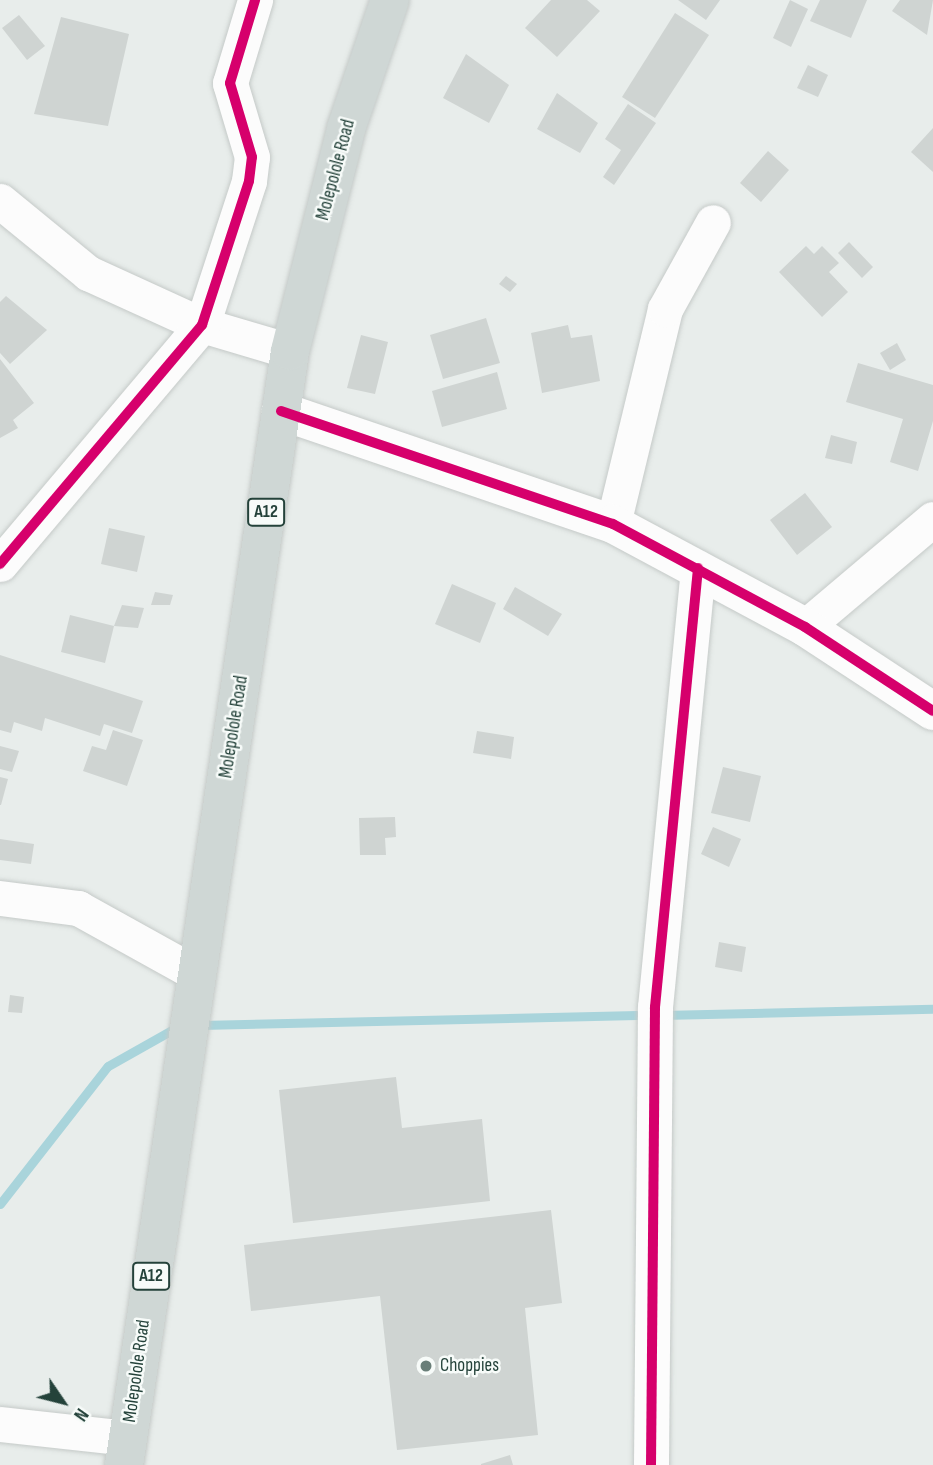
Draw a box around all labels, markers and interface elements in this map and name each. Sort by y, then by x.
street label: Molepolole Road [312,117,360,223]
road number: A12 [247,498,285,526]
street label: Molepolole Road [215,674,253,780]
road number: A12 [132,1261,170,1290]
street label: Molepolole Road [119,1318,155,1424]
place label: Choppies [440,1355,499,1377]
marker: Choppies [418,1358,434,1374]
north arrow [28,1367,98,1437]
text: N [68,1404,93,1425]

